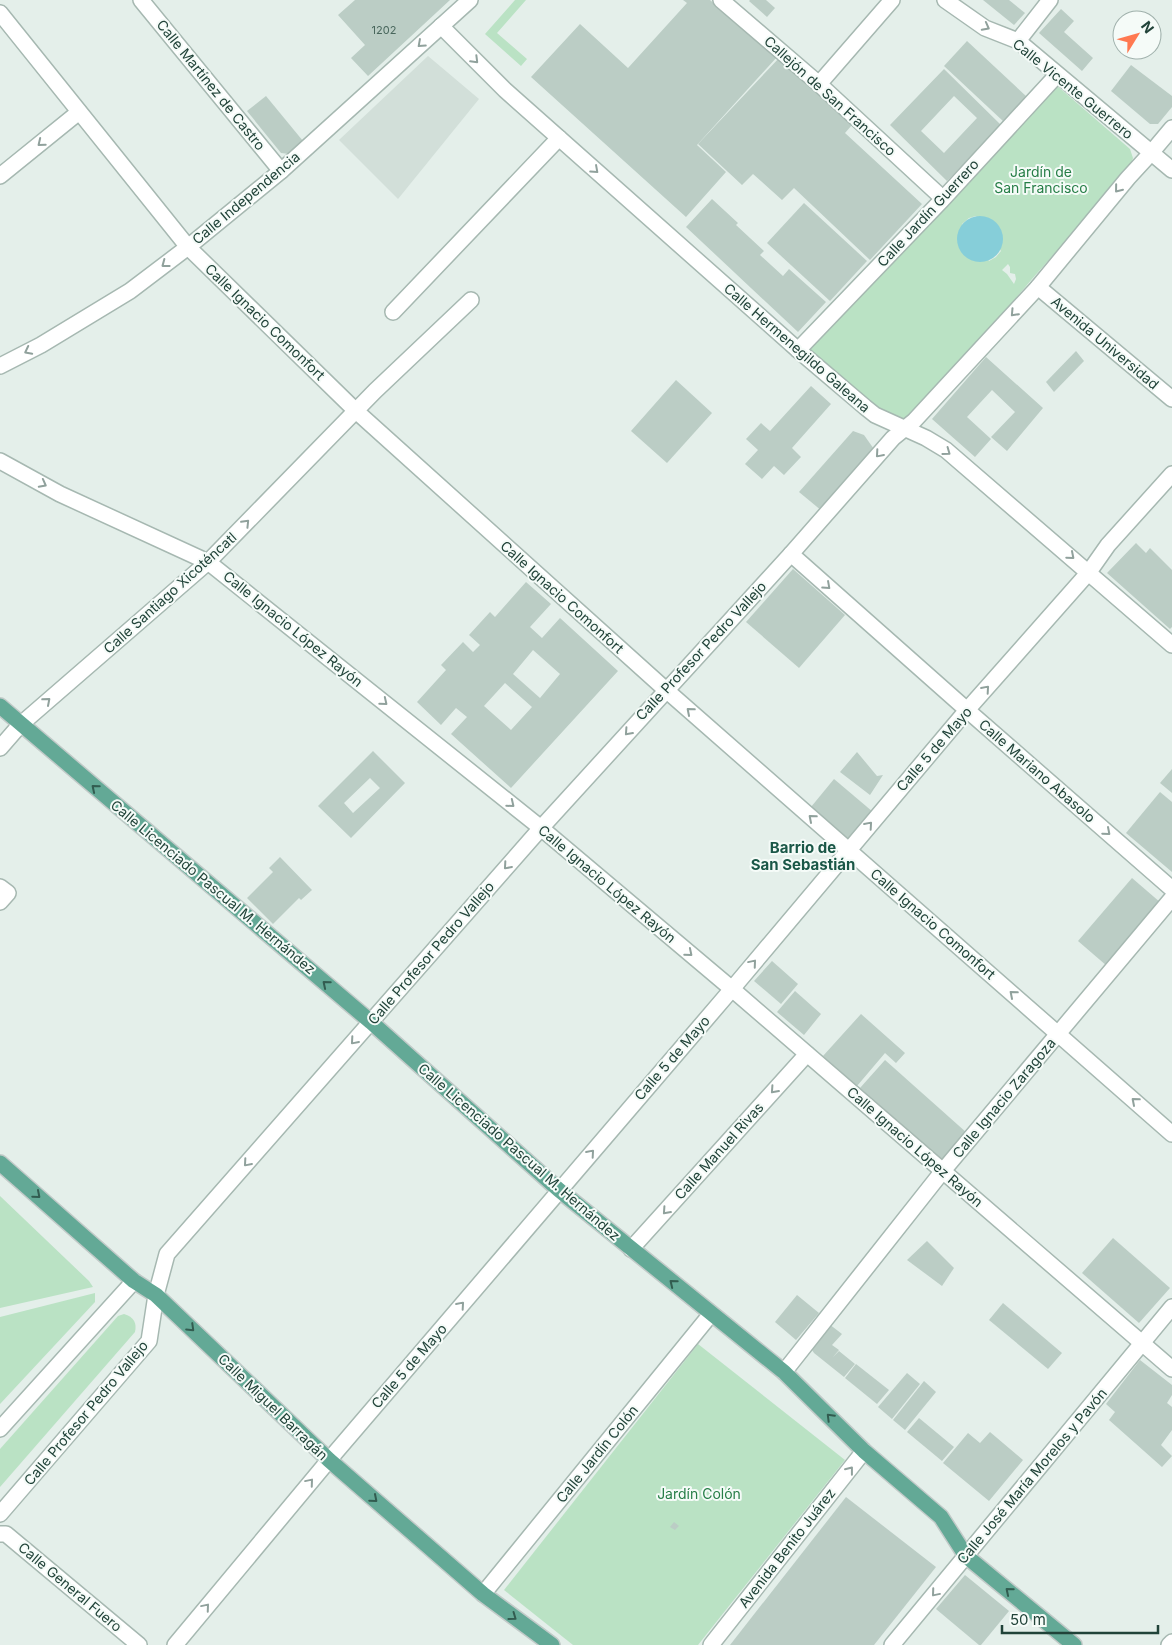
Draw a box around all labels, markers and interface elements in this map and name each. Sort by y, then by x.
north arrow [1112,10,1162,60]
street label: Calle Martínez de Castro [153,16,269,153]
text: N [1138,17,1158,36]
one-way arrow [980,21,989,31]
house number: 1202 [372,23,396,37]
street label: Callejón de San Francisco [761,32,900,159]
street label: Calle Vicente Guerrero [1010,35,1137,142]
one-way arrow [417,38,426,47]
one-way arrow [469,54,478,63]
one-way arrow [38,137,47,146]
street label: Calle Independencia [189,148,303,248]
street label: Calle Jardín Guerrero [873,155,982,270]
park label: Jardín de San Francisco [994,163,1088,196]
one-way arrow [589,164,598,173]
one-way arrow [1116,183,1124,192]
one-way arrow [162,259,171,267]
street label: Calle Ignacio Comonfort [202,260,329,384]
street label: Calle Hermenegildo Galeana [721,279,874,416]
street label: Avenida Universidad [1048,293,1163,393]
one-way arrow [1010,307,1019,316]
one-way arrow [24,345,33,355]
one-way arrow [941,446,950,454]
one-way arrow [875,449,884,458]
one-way arrow [38,478,47,488]
one-way arrow [240,520,249,529]
street label: Calle Santiago Xicoténcatl [100,528,240,657]
street label: Calle Ignacio Comonfort [497,537,628,657]
one-way arrow [1065,551,1074,560]
street label: Calle Ignacio López Rayón [220,567,366,690]
street label: Calle Profesor Pedro Vallejo [632,578,770,724]
one-way arrow [822,580,831,589]
one-way arrow [980,685,989,694]
one-way arrow [378,697,387,705]
one-way arrow [41,698,50,707]
street label: Calle 5 de Mayo [892,703,975,794]
one-way arrow [686,708,695,717]
street label: Calle Mariano Abasolo [976,715,1099,826]
one-way arrow [624,726,633,735]
one-way arrow [92,785,101,794]
street label: Calle Licenciado Pascual M. Hernández [108,796,319,977]
one-way arrow [505,798,514,806]
one-way arrow [808,815,817,824]
street label: Calle Ignacio López Rayón [535,821,680,946]
one-way arrow [863,822,872,831]
one-way arrow [1101,826,1110,835]
district label: Barrio de San Sebastián [751,838,855,874]
one-way arrow [504,860,513,869]
street label: Calle Ignacio Comonfort [867,865,1000,983]
street label: Calle Profesor Pedro Vallejo [364,878,497,1028]
one-way arrow [683,947,692,956]
one-way arrow [748,960,757,969]
one-way arrow [323,980,332,989]
one-way arrow [1010,991,1019,1000]
street label: Calle 5 de Mayo [630,1012,713,1103]
street label: Calle Ignacio Zaragoza [948,1034,1059,1161]
one-way arrow [351,1035,360,1044]
street label: Calle Licenciado Pascual M. Hernández [415,1059,624,1244]
street label: Calle Ignacio López Rayón [844,1083,987,1210]
one-way arrow [771,1085,780,1094]
one-way arrow [1132,1098,1141,1107]
street label: Calle Manuel Rivas [671,1099,767,1203]
one-way arrow [585,1150,594,1159]
one-way arrow [244,1157,253,1166]
one-way arrow [31,1189,40,1198]
one-way arrow [662,1205,671,1214]
one-way arrow [670,1279,679,1288]
one-way arrow [455,1302,464,1311]
street label: Calle 5 de Mayo [367,1320,450,1411]
one-way arrow [185,1322,194,1331]
street label: Calle Profesor Pedro Vallejo [20,1337,151,1489]
street label: Calle Miguel Barragán [215,1350,332,1463]
street label: Calle José María Morelos y Pavón [953,1384,1110,1567]
street label: Calle Jardín Colón [552,1401,641,1506]
one-way arrow [826,1414,835,1423]
one-way arrow [844,1467,852,1476]
one-way arrow [304,1479,313,1488]
street label: Avenida Benito Juárez [735,1484,839,1611]
park label: Jardín Colón [657,1485,741,1502]
one-way arrow [368,1493,377,1502]
street label: Calle General Fuero [15,1538,126,1635]
one-way arrow [932,1587,941,1596]
one-way arrow [1006,1589,1015,1597]
scale bar [1002,1602,1158,1634]
one-way arrow [201,1604,210,1613]
text: 50 m [1010,1610,1046,1629]
one-way arrow [507,1611,516,1619]

